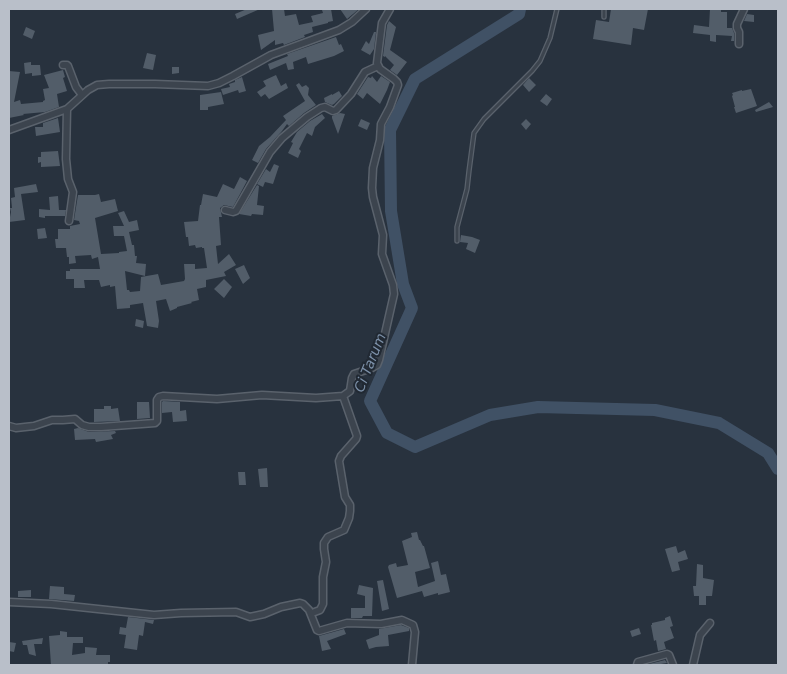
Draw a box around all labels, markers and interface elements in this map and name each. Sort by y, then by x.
water label: Ci Tarum [352,331,390,395]

